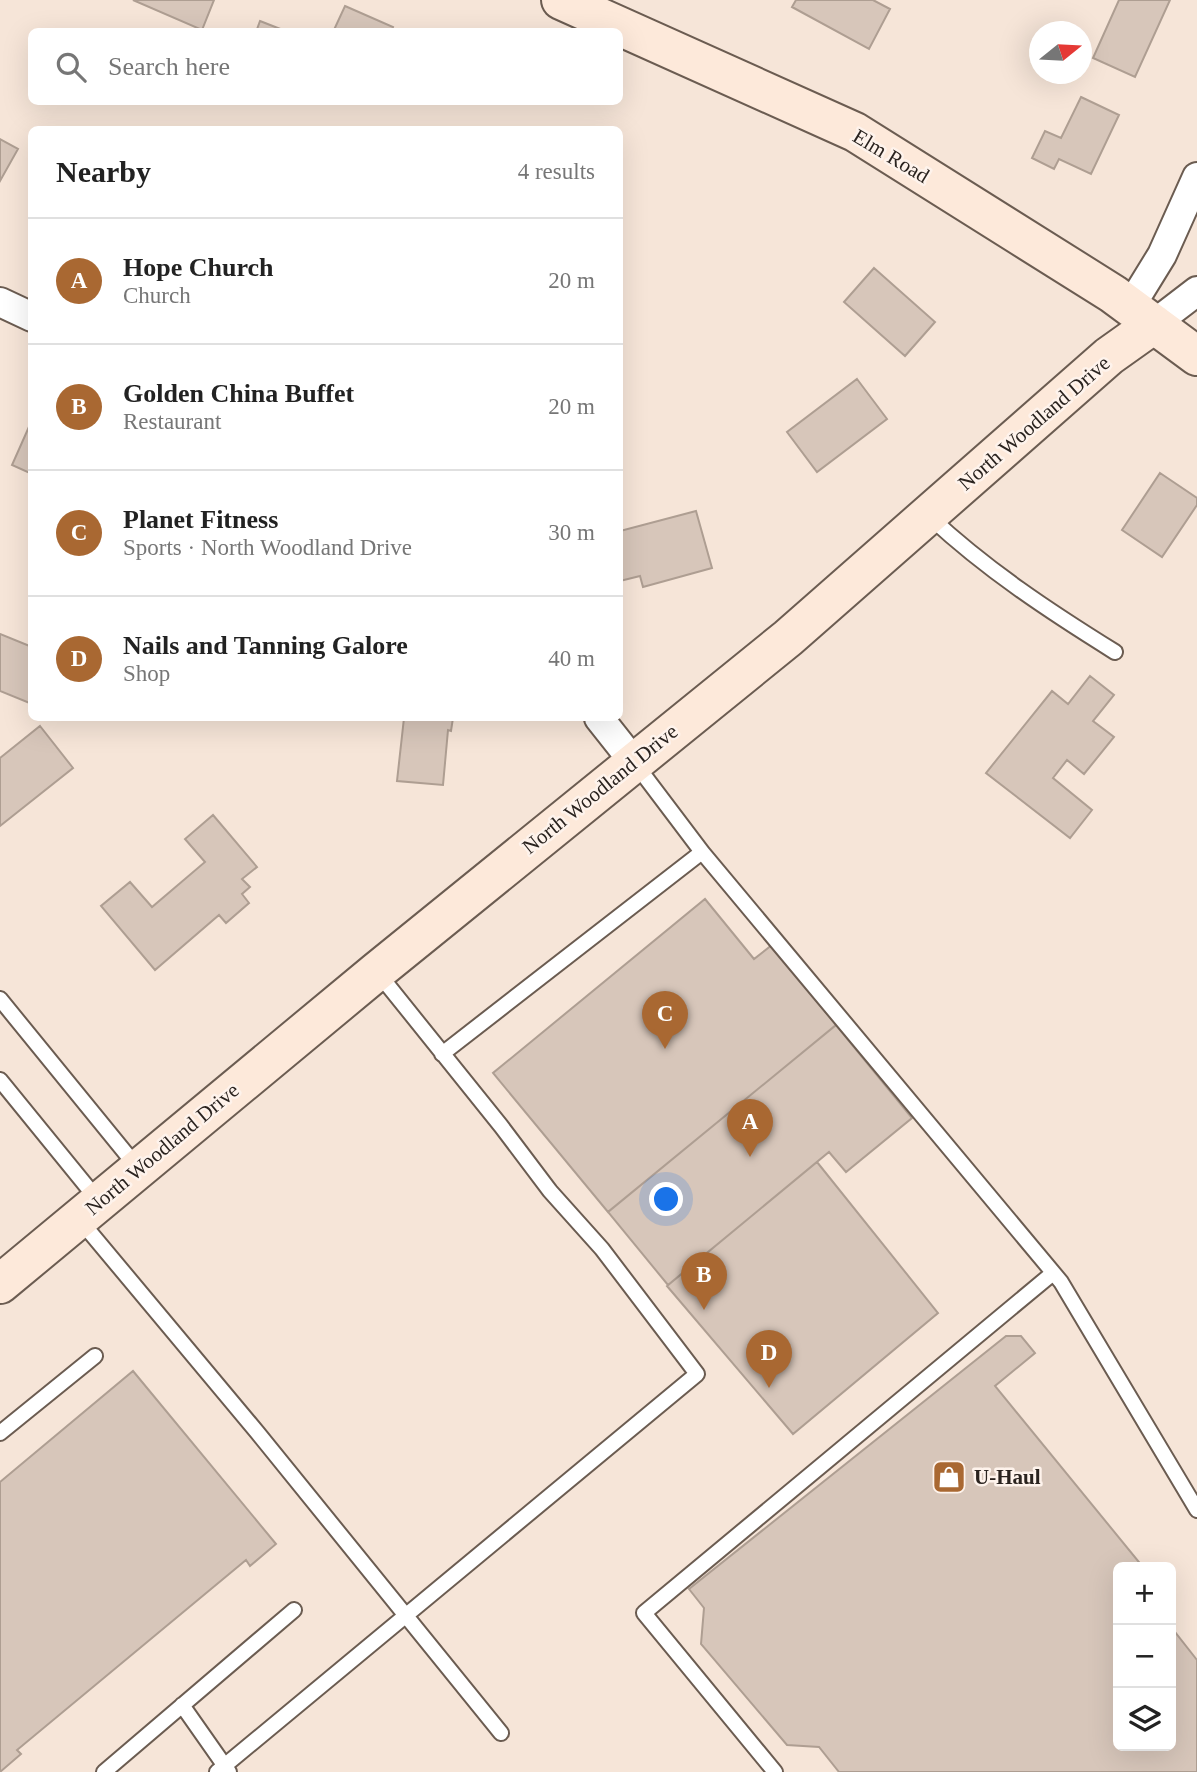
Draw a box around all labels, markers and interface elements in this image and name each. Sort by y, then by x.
north arrow [1029,21,1092,84]
search box [28,28,623,105]
icon: search [52,48,90,86]
text: Search here [108,52,230,81]
street label: Elm Road [849,124,934,188]
text: Nearby [56,155,151,188]
text: 4 results [518,159,595,184]
text: Hope Church [123,253,274,282]
text: A [71,268,87,293]
text: 20 m [548,268,595,293]
text: Church [123,283,191,308]
street label: North Woodland Drive [953,351,1115,495]
text: Golden China Buffet [123,379,354,408]
text: B [71,394,87,419]
text: 20 m [548,394,595,419]
text: Restaurant [123,409,221,434]
text: Planet Fitness [123,505,278,534]
text: C [71,520,87,545]
text: 30 m [548,520,595,545]
text: Sports · North Woodland Drive [123,535,412,560]
text: Nails and Tanning Galore [123,631,408,660]
text: D [71,646,87,671]
text: 40 m [548,646,595,671]
text: Shop [123,661,170,686]
street label: North Woodland Drive [518,719,682,859]
pin: C [642,991,688,1049]
street label: North Woodland Drive [80,1078,244,1220]
pin: A [727,1099,773,1157]
your location [649,1182,683,1216]
pin: B [681,1252,727,1310]
pin: D [746,1330,792,1388]
shop icon: U-Haul [930,1458,968,1496]
place label: U-Haul [974,1465,1041,1489]
map controls [1113,1562,1176,1751]
button: + [1113,1562,1176,1625]
button: − [1113,1625,1176,1688]
button: layers [1113,1688,1176,1751]

